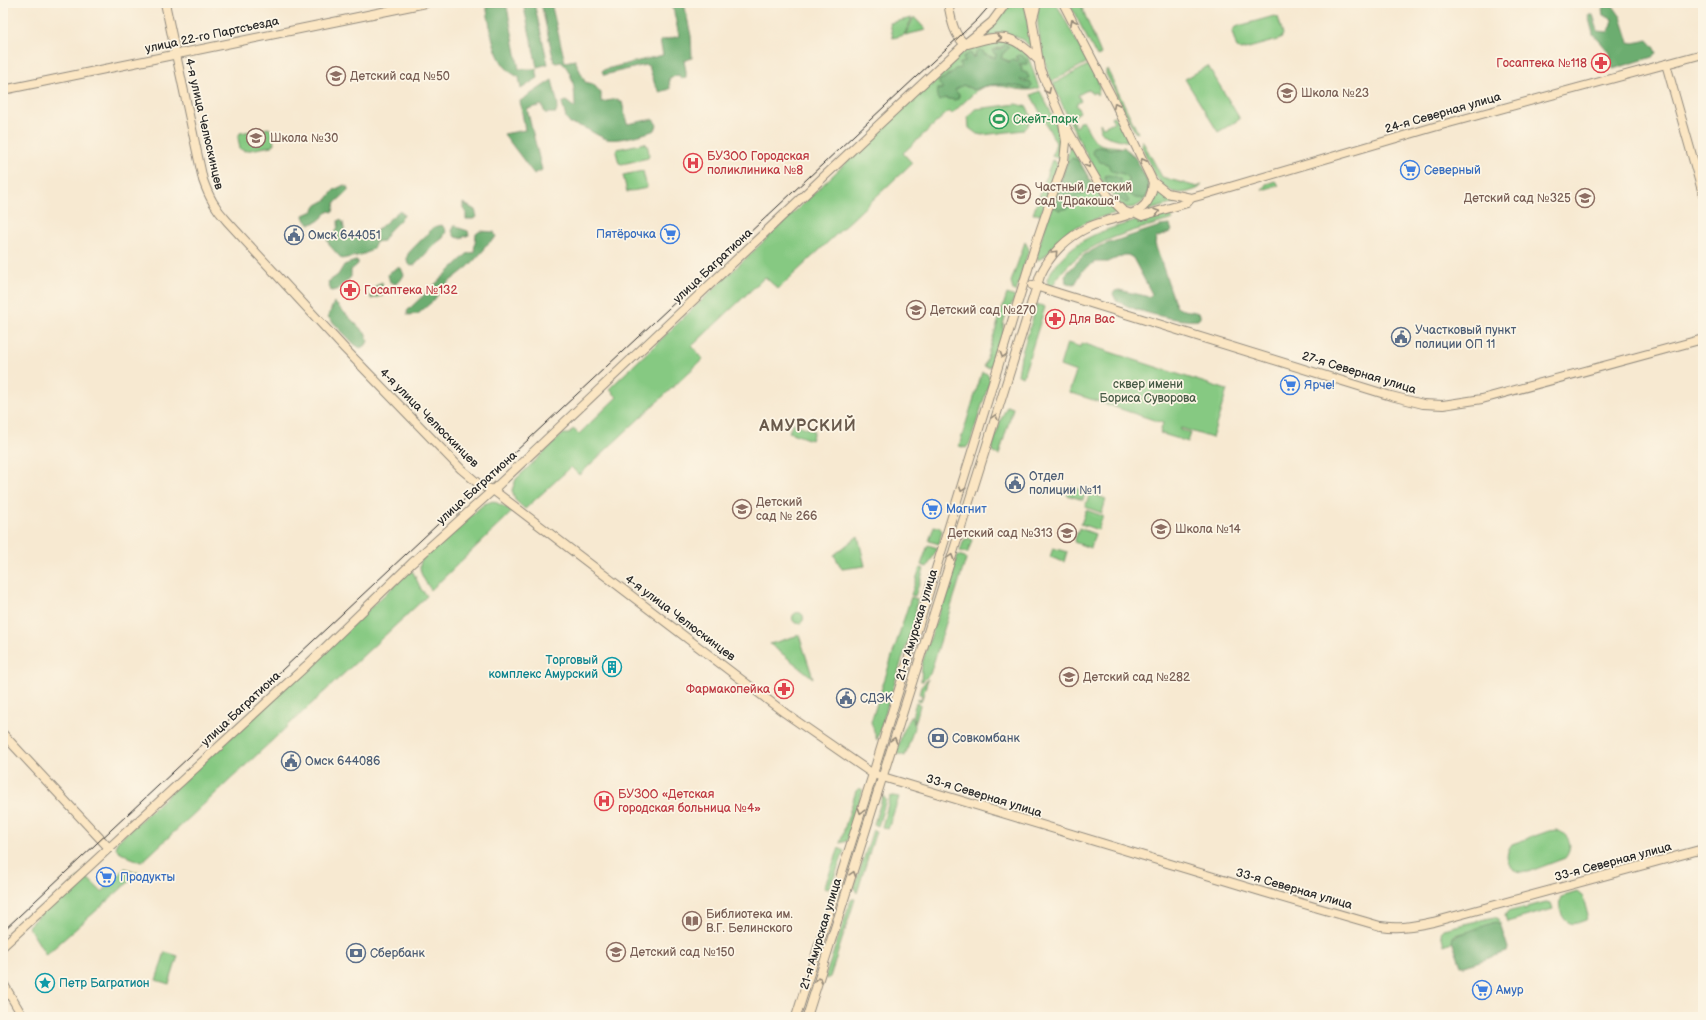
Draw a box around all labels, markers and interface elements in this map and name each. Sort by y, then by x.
street label: улица 22-го Партсъезда [144,13,280,57]
one-way arrow [1071,19,1078,27]
one-way arrow [996,34,1002,42]
pharmacy icon: Госаптека №118 [1590,52,1612,74]
place label: Госаптека №118 [1496,56,1587,71]
street label: 4-я улица Челюскинцев [182,57,227,192]
school or university icon: Детский сад №50 [325,65,347,87]
place label: Детский сад №50 [350,69,450,84]
school or university icon: Школа №23 [1276,82,1298,104]
place label: Школа №23 [1301,86,1369,101]
one-way arrow [1043,87,1051,95]
street label: 24-я Северная улица [1383,89,1503,137]
one-way arrow [1113,102,1121,109]
sports icon: Скейт-парк [988,108,1010,130]
place label: Скейт-парк [1013,112,1079,127]
school or university icon: Школа №30 [245,127,267,149]
place label: Школа №30 [270,131,338,146]
place label: БУЗОО Городская поликлиника №8 [707,149,810,178]
hospital icon: БУЗОО Городская поликлиника №8 [682,152,704,174]
one-way arrow [1140,158,1148,165]
supermarket icon: Северный [1399,159,1421,181]
one-way arrow [1083,160,1090,168]
place label: Северный [1424,163,1481,178]
place label: Частный детский сад "Дракоша" [1035,180,1132,209]
school or university icon: Частный детский сад "Дракоша" [1010,183,1032,205]
school or university icon: Детский сад №325 [1574,187,1596,209]
place label: Детский сад №325 [1464,191,1571,206]
one-way arrow [1153,208,1160,217]
supermarket icon: Пятёрочка [659,223,681,245]
public building icon: Омск 644051 [283,224,305,246]
street label: улица Багратиона [670,225,756,307]
place label: Пятёрочка [596,227,656,242]
place label: Омск 644051 [308,228,381,243]
one-way arrow [1050,250,1057,257]
pharmacy icon: Госаптека №132 [339,279,361,301]
place label: Госаптека №132 [364,283,458,298]
school or university icon: Детский сад №270 [905,299,927,321]
place label: Детский сад №270 [930,303,1036,318]
pharmacy icon: Для Вас [1044,308,1066,330]
place label: Для Вас [1069,312,1115,327]
place label: Участковый пункт полиции ОП 11 [1415,323,1517,352]
public building icon: Участковый пункт полиции ОП 11 [1390,326,1412,348]
street label: 27-я Северная улица [1300,348,1418,398]
one-way arrow [999,351,1008,358]
street label: 4-я улица Челюскинцев [376,365,482,471]
supermarket icon: Ярче! [1279,374,1301,396]
park label: сквер имени Бориса Суворова [1100,377,1196,406]
place label: Ярче! [1304,378,1335,393]
district label: АМУРСКИЙ [758,414,857,436]
one-way arrow [990,414,999,421]
street label: улица Багратиона [434,448,520,528]
place label: Отдел полиции №11 [1029,469,1101,498]
public building icon: Отдел полиции №11 [1004,472,1026,494]
one-way arrow [958,485,967,492]
place label: Детский сад № 266 [756,495,817,524]
school or university icon: Детский сад № 266 [731,498,753,520]
supermarket icon: Магнит [921,498,943,520]
place label: Магнит [946,502,987,517]
school or university icon: Школа №14 [1150,518,1172,540]
school or university icon: Детский сад №313 [1056,522,1078,544]
place label: Школа №14 [1175,522,1242,537]
place label: Детский сад №313 [948,526,1053,541]
one-way arrow [946,554,955,561]
street label: 21-я Амурская улица [893,568,941,682]
street label: 4-я улица Челюскинцев [622,572,739,665]
place label: Торговый комплекс Амурский [489,653,598,682]
building icon: Торговый комплекс Амурский [601,656,623,678]
school or university icon: Детский сад №282 [1058,666,1080,688]
street label: улица Багратиона [198,668,284,750]
place label: Детский сад №282 [1083,670,1190,685]
pharmacy icon: Фармакопейка [773,678,795,700]
place label: Фармакопейка [686,682,770,697]
public building icon: СДЭК [835,687,857,709]
place label: СДЭК [860,691,893,706]
bank icon: Совкомбанк [927,727,949,749]
place label: Совкомбанк [952,731,1020,746]
one-way arrow [889,737,898,744]
public building icon: Омск 644086 [280,750,302,772]
place label: Омск 644086 [305,754,380,769]
street label: 33-я Северная улица [924,771,1044,821]
place label: БУЗОО «Детская городская больница №4» [618,787,761,816]
hospital icon: БУЗОО «Детская городская больница №4» [593,790,615,812]
one-way arrow [858,808,866,815]
street label: 33-я Северная улица [1553,839,1673,885]
street label: 33-я Северная улица [1234,865,1354,913]
supermarket icon: Продукты [95,866,117,888]
place label: Продукты [120,870,175,885]
one-way arrow [848,871,856,878]
street label: 21-я Амурская улица [797,877,845,991]
place label: Библиотека им. В.Г. Белинского [706,907,793,936]
library icon: Библиотека им. В.Г. Белинского [681,910,703,932]
school or university icon: Детский сад №150 [605,941,627,963]
bank icon: Сбербанк [345,942,367,964]
place label: Детский сад №150 [630,945,735,960]
place label: Сбербанк [370,946,426,961]
place icon: Петр Багратион [34,972,56,994]
place label: Петр Багратион [59,976,150,991]
one-way arrow [814,976,823,983]
supermarket icon: Амур [1471,979,1493,1001]
place label: Амур [1495,983,1524,998]

